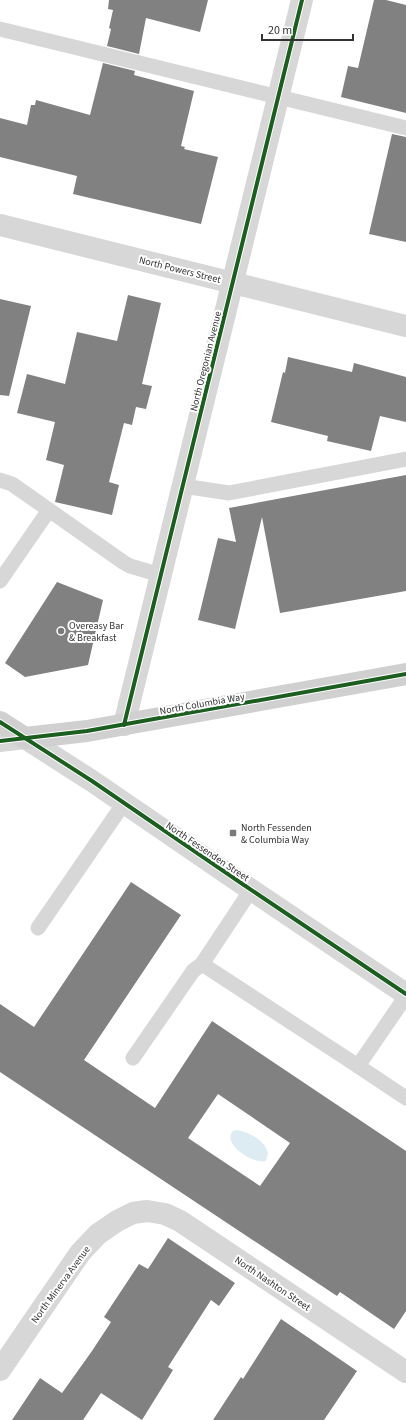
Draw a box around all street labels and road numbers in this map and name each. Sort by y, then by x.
street label: North Powers Street [137,253,223,287]
street label: North Oregonian Avenue [187,310,225,413]
street label: North Columbia Way [159,690,246,718]
street label: North Fessenden Street [163,819,252,885]
street label: North Minerva Avenue [28,1243,94,1326]
street label: North Nashton Street [232,1253,314,1315]

